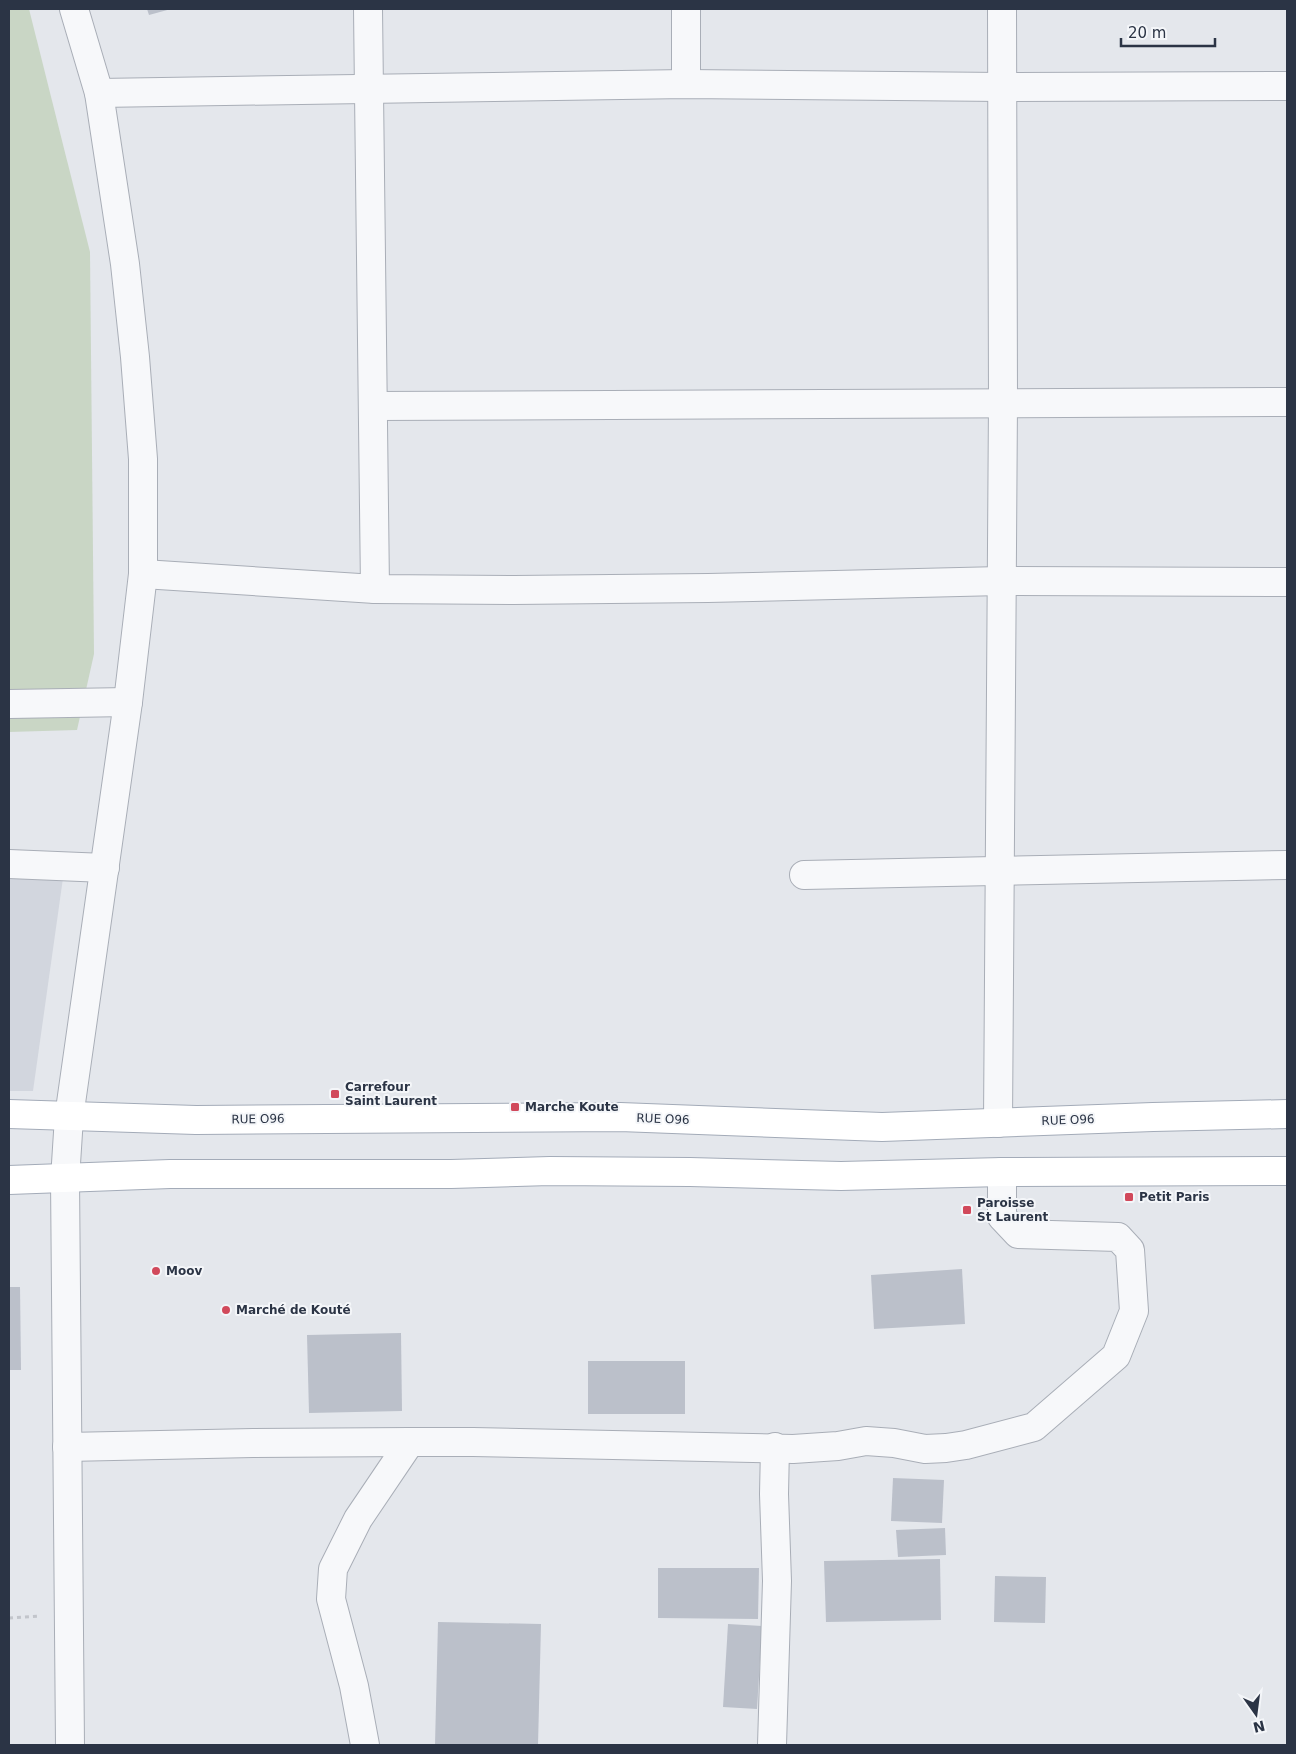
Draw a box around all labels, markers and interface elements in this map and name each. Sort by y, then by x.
scale bar [1121,15,1215,47]
text: 20 m [1128,24,1166,42]
place label: Carrefour Saint Laurent [345,1080,437,1108]
marker: Carrefour Saint Laurent [329,1088,341,1100]
place label: Marche Koute [525,1100,619,1114]
marker: Marche Koute [509,1101,521,1113]
street label: RUE O96 [636,1111,690,1127]
street label: RUE O96 [231,1112,285,1126]
street label: RUE O96 [1041,1112,1095,1128]
place label: Petit Paris [1139,1190,1209,1204]
marker: Petit Paris [1123,1191,1135,1203]
place label: Paroisse St Laurent [977,1196,1048,1224]
marker: Paroisse St Laurent [961,1204,973,1216]
place label: Moov [166,1264,202,1278]
marker: Moov [150,1265,162,1277]
place label: Marché de Kouté [236,1303,351,1317]
marker: Marché de Kouté [220,1304,232,1316]
north arrow [1231,1689,1281,1739]
text: N [1252,1717,1267,1736]

